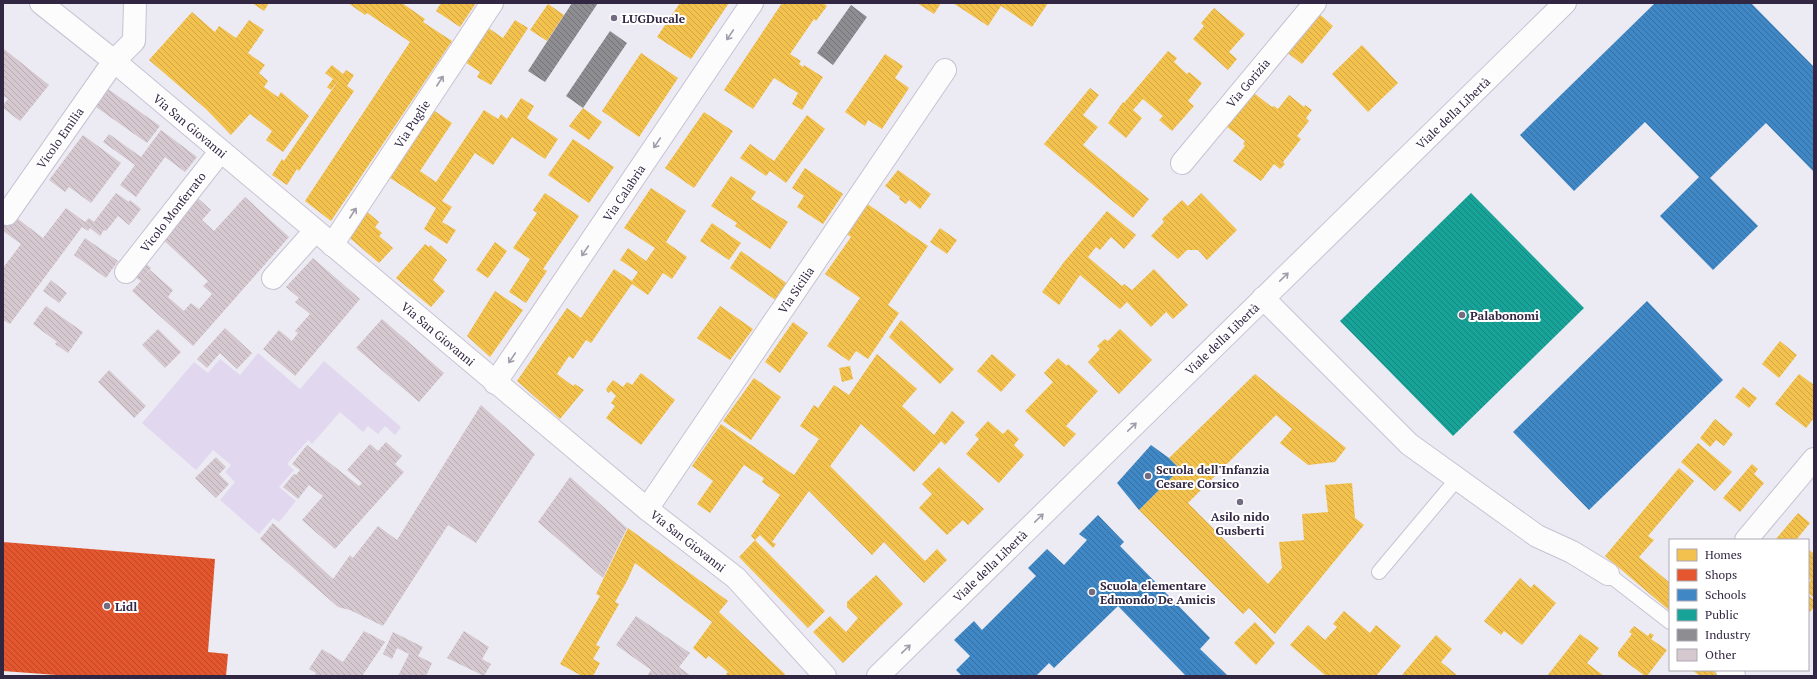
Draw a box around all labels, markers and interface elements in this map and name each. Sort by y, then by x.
place label: LUGDucale [622,11,686,26]
marker: LUGDucale [609,13,619,23]
one-way arrow [726,30,734,41]
street label: Via Gorizia [1223,55,1273,111]
street label: Viale della Libertà [1413,74,1493,152]
one-way arrow [437,75,445,87]
street label: Via San Giovanni [150,91,230,161]
street label: Via Puglie [391,97,433,151]
street label: Vicolo Emilia [33,105,87,171]
one-way arrow [653,137,661,149]
street label: Via Calabria [600,162,648,224]
street label: Vicolo Monferrato [137,169,209,255]
one-way arrow [349,207,358,218]
one-way arrow [581,245,589,256]
street label: Via Sicilia [775,264,817,316]
one-way arrow [1279,273,1290,282]
street label: Via San Giovanni [398,299,478,369]
street label: Viale della Libertà [1182,300,1262,378]
place label: Palabonomi [1470,308,1539,323]
marker: Palabonomi [1457,310,1467,320]
one-way arrow [508,353,516,364]
one-way arrow [1127,422,1137,432]
place label: Scuola dell'Infanzia Cesare Corsico [1156,462,1270,491]
marker: Scuola dell'Infanzia Cesare Corsico [1143,471,1153,481]
marker: Asilo nido Gusberti [1235,497,1245,507]
street label: Via San Giovanni [647,507,729,575]
place label: Asilo nido Gusberti [1211,509,1269,538]
one-way arrow [1034,513,1044,523]
street label: Viale della Libertà [950,527,1030,605]
legend [1669,539,1809,671]
text: Homes [1705,547,1742,562]
text: Shops [1705,567,1737,582]
place label: Scuola elementare Edmondo De Amicis [1100,578,1216,607]
marker: Scuola elementare Edmondo De Amicis [1087,587,1097,597]
text: Schools [1705,587,1746,602]
place label: Lidl [115,599,137,614]
marker: Lidl [102,601,112,611]
text: Public [1705,607,1739,622]
text: Industry [1705,627,1751,642]
one-way arrow [901,644,911,654]
text: Other [1705,647,1736,662]

